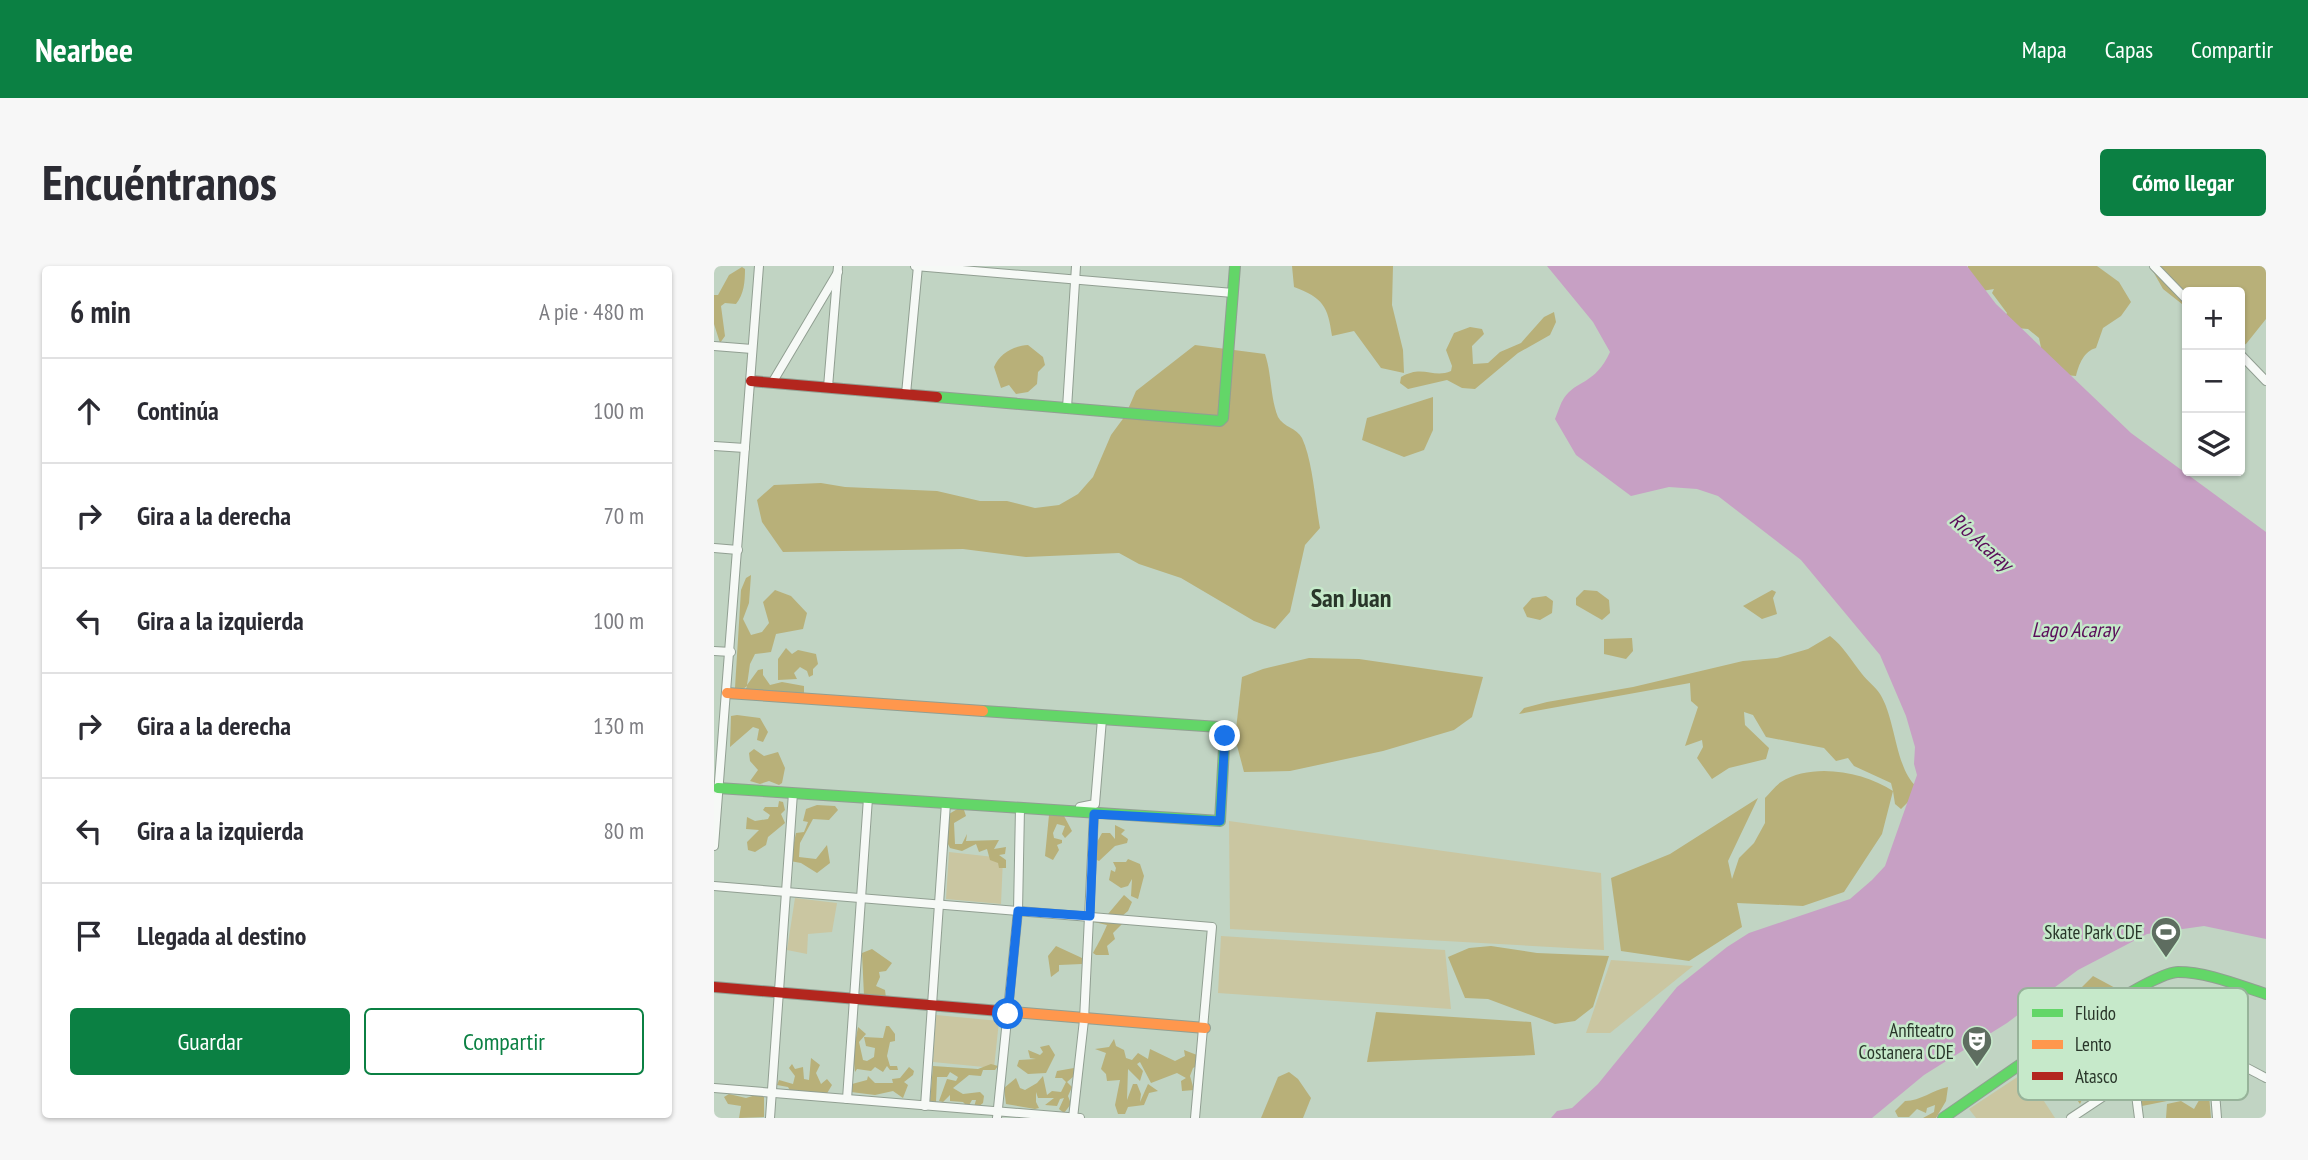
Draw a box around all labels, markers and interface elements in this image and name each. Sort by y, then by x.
text: Nearbee [35,28,133,71]
text: Mapa [2022,34,2067,65]
text: Capas [2105,34,2153,65]
text: Compartir [2191,34,2273,65]
button: Cómo llegar [2100,149,2266,216]
text: Encuéntranos [42,150,277,214]
map controls [2182,287,2245,476]
button: + [2182,287,2245,350]
text: 6 min [70,292,131,331]
text: A pie · 480 m [539,297,644,326]
button: − [2182,350,2245,413]
icon: ahead [70,392,108,430]
text: Continúa [137,394,219,427]
text: 100 m [593,396,644,425]
button: layers [2182,413,2245,476]
icon: right [70,497,108,535]
text: Gira a la derecha [137,499,291,532]
text: 70 m [603,501,644,530]
water label: Río Acaray [1944,506,2021,579]
district label: San Juan [1311,581,1391,614]
icon: left [70,602,108,640]
text: Gira a la izquierda [137,604,304,637]
text: 100 m [593,606,644,635]
water label: Lago Acaray [2032,616,2121,643]
icon: right [70,707,108,745]
text: Gira a la derecha [137,709,291,742]
text: 130 m [593,711,644,740]
route end [1209,720,1240,751]
icon: left [70,812,108,850]
text: Gira a la izquierda [137,814,304,847]
text: 80 m [603,816,644,845]
sports icon: Skate Park CDE [2149,915,2183,959]
icon: arrive [70,917,108,955]
text: Llegada al destino [137,919,306,952]
place label: Skate Park CDE [2044,920,2143,944]
legend [2018,988,2248,1100]
route start [992,998,1023,1029]
text: Fluido [2075,1001,2116,1025]
button: Guardar [70,1008,350,1075]
button: Compartir [364,1008,644,1075]
place label: Anfiteatro Costanera CDE [1859,1018,1954,1064]
theatre icon: Anfiteatro Costanera CDE [1960,1024,1994,1068]
text: Lento [2075,1032,2112,1056]
text: Atasco [2075,1064,2118,1088]

